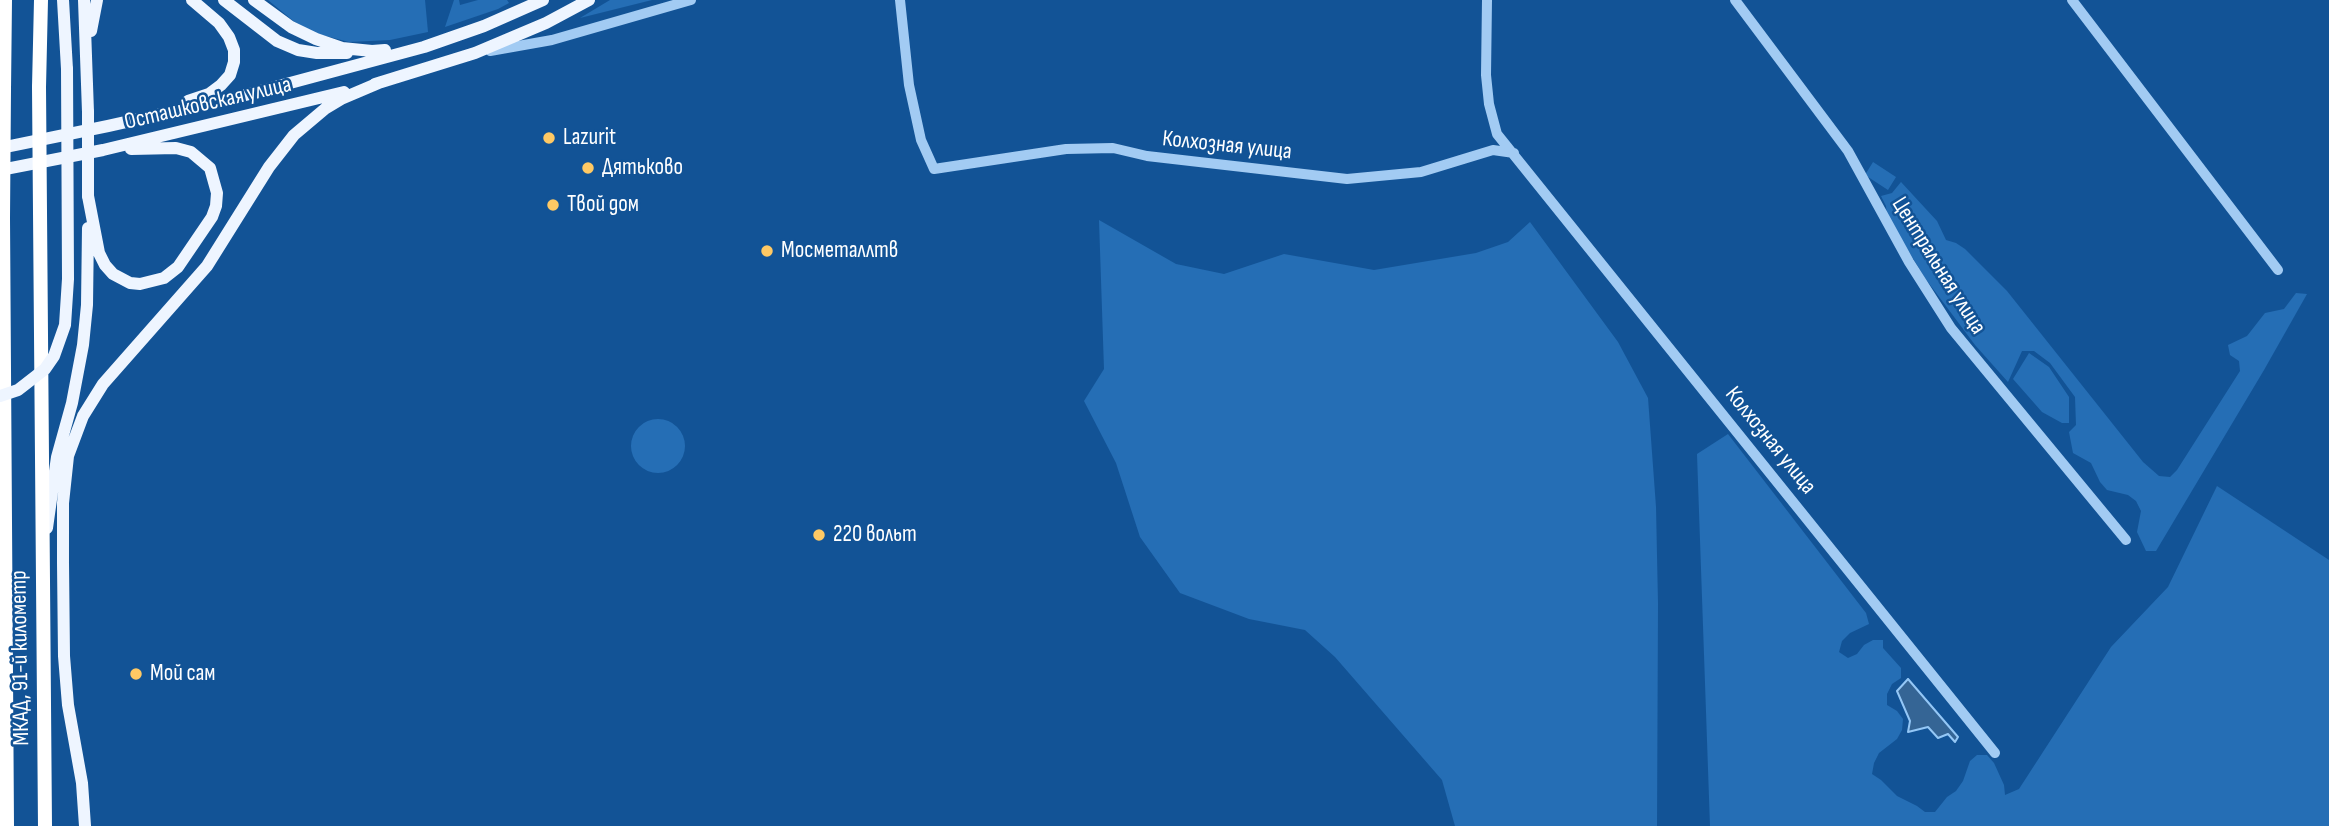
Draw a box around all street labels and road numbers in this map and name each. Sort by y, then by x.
street label: Осташковская улица [122,71,294,137]
street label: Колхозная улица [1161,125,1293,167]
street label: Центральная улица [1885,192,1991,340]
street label: Колхозная улица [1718,382,1822,500]
street label: МКАД, 91-й километр [6,570,36,746]

